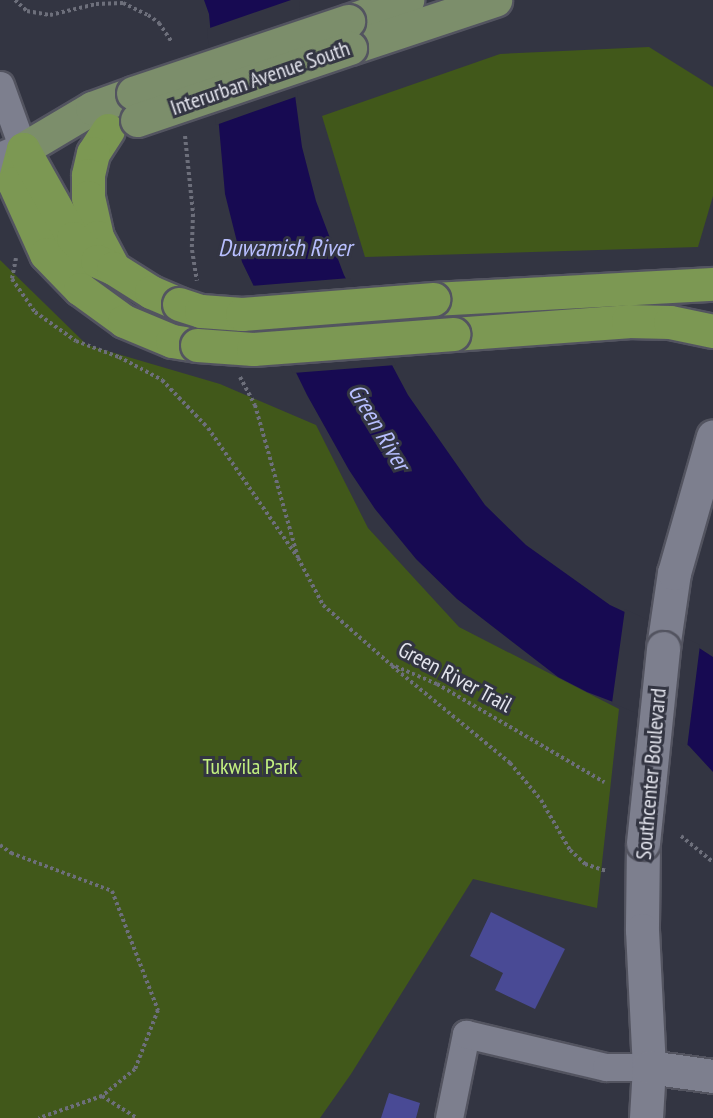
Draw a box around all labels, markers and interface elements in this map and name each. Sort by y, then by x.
street label: Interurban Avenue South [167,35,353,121]
water label: Duwamish River [218,234,352,262]
water label: Green River [342,378,416,476]
street label: Green River Trail [393,636,517,718]
street label: Southcenter Boulevard [630,687,672,861]
park label: Tukwila Park [202,754,298,780]

